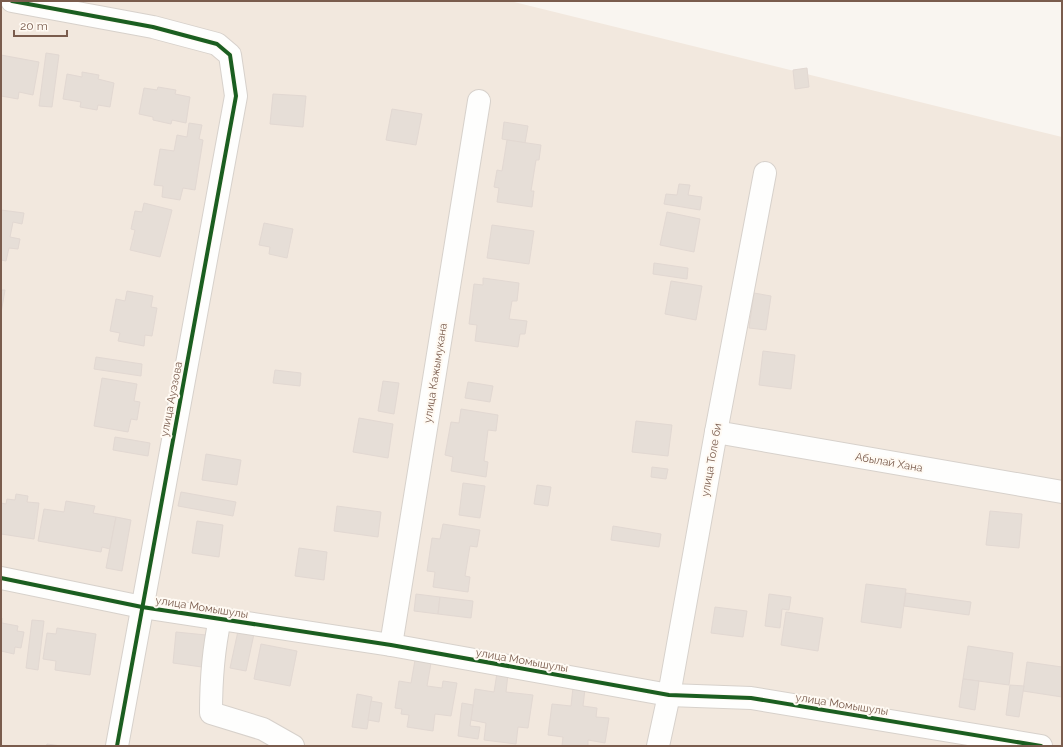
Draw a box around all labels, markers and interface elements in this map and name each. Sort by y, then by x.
scale bar [14,12,67,38]
text: 20 m [20,19,48,33]
street label: улица Кажымукана [421,322,450,424]
street label: улица Ауэзова [158,360,185,438]
street label: улица Толе би [699,422,724,498]
street label: Абылай Хана [854,450,924,475]
street label: улица Момышулы [155,594,249,621]
street label: улица Момышулы [475,646,569,675]
street label: улица Момышулы [795,691,889,718]

